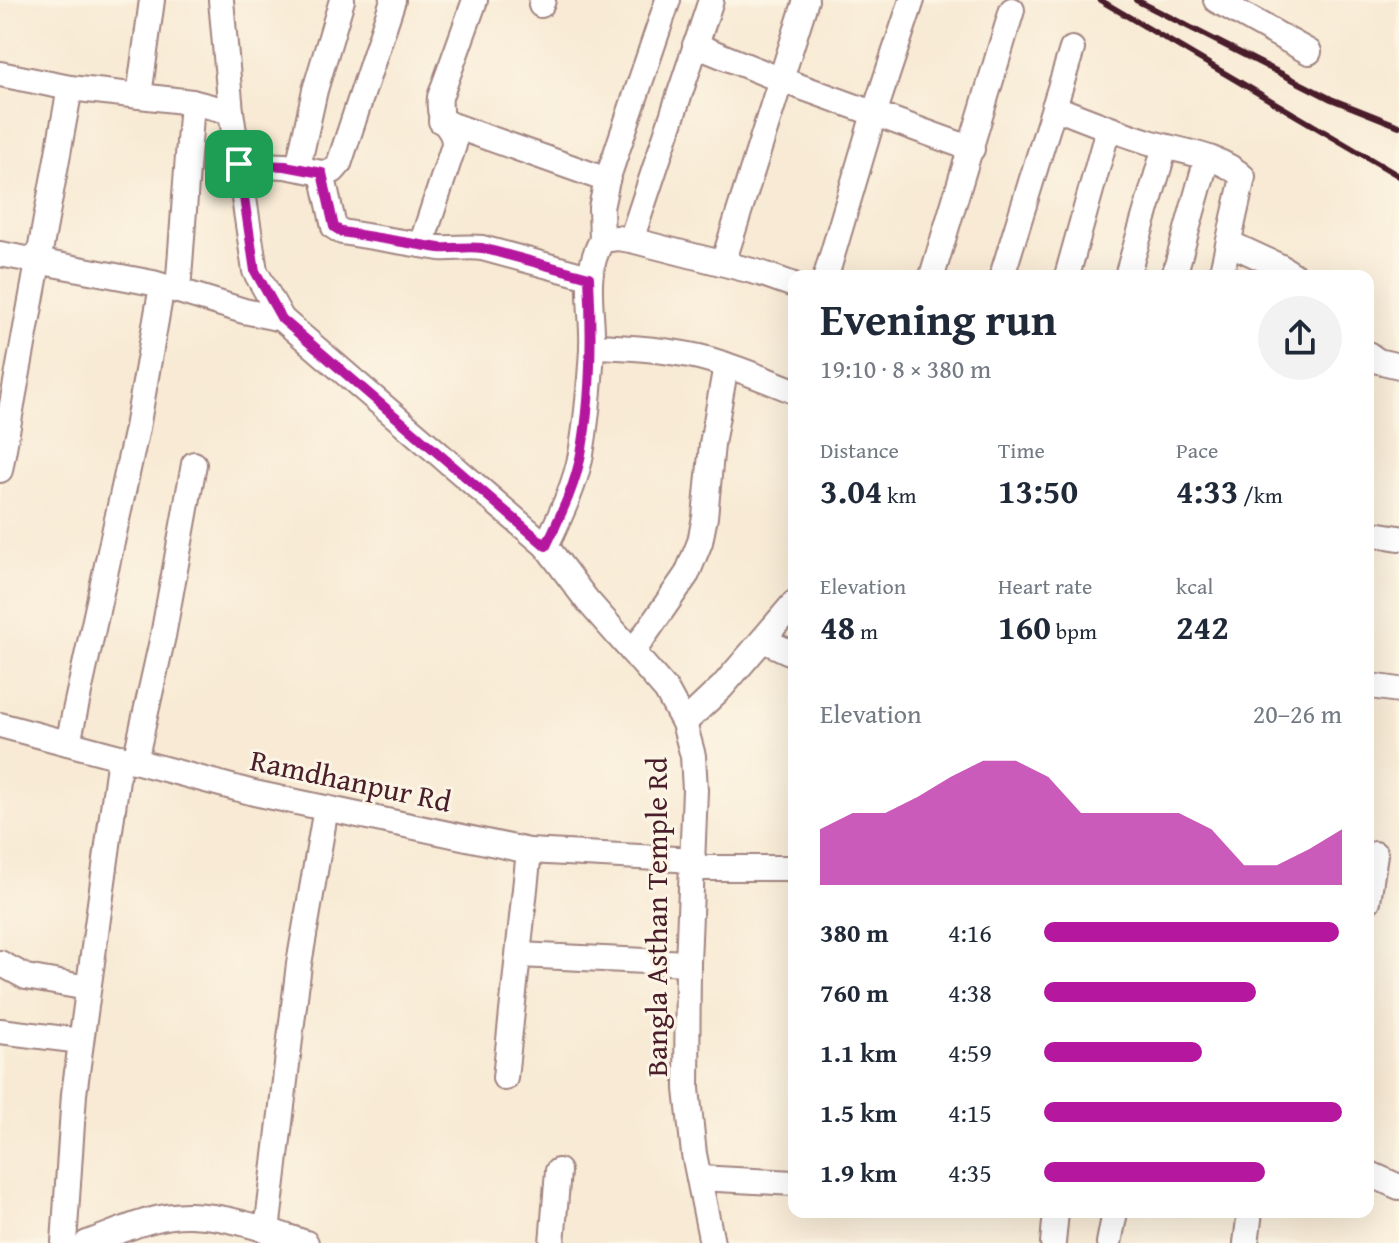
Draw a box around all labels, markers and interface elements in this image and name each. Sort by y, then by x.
pin [205,130,273,198]
icon: arrive [217,142,261,186]
text: Evening run [820,287,1057,351]
button: share [1258,296,1342,380]
text: 19:10 · 8 × 380 m [820,349,991,388]
text: Distance [820,434,899,466]
text: Time [998,434,1045,466]
text: Pace [1176,434,1218,466]
text: 3.04 [820,466,882,515]
text: 13:50 [998,466,1078,515]
text: 4:33 [1176,466,1238,515]
text: km [882,479,916,511]
text: /km [1238,479,1283,511]
text: Elevation [820,570,906,602]
text: Heart rate [998,570,1092,602]
text: kcal [1176,570,1214,602]
text: 48 [820,602,855,651]
text: 160 [998,602,1051,651]
text: 242 [1176,602,1229,651]
text: m [855,615,878,647]
text: bpm [1051,615,1097,647]
text: Elevation [820,694,922,733]
text: 20–26 m [1253,694,1342,733]
street label: Ramdhanpur Rd [246,737,456,823]
street label: Bangla Asthan Temple Rd [634,757,678,1077]
text: 380 m [820,913,888,952]
text: 4:16 [948,913,992,952]
text: 760 m [820,973,888,1012]
text: 4:38 [948,973,992,1012]
text: 1.1 km [820,1033,897,1072]
text: 4:59 [948,1033,992,1072]
text: 1.5 km [820,1093,897,1132]
text: 4:15 [948,1093,992,1132]
text: 1.9 km [820,1153,897,1192]
text: 4:35 [948,1153,992,1192]

